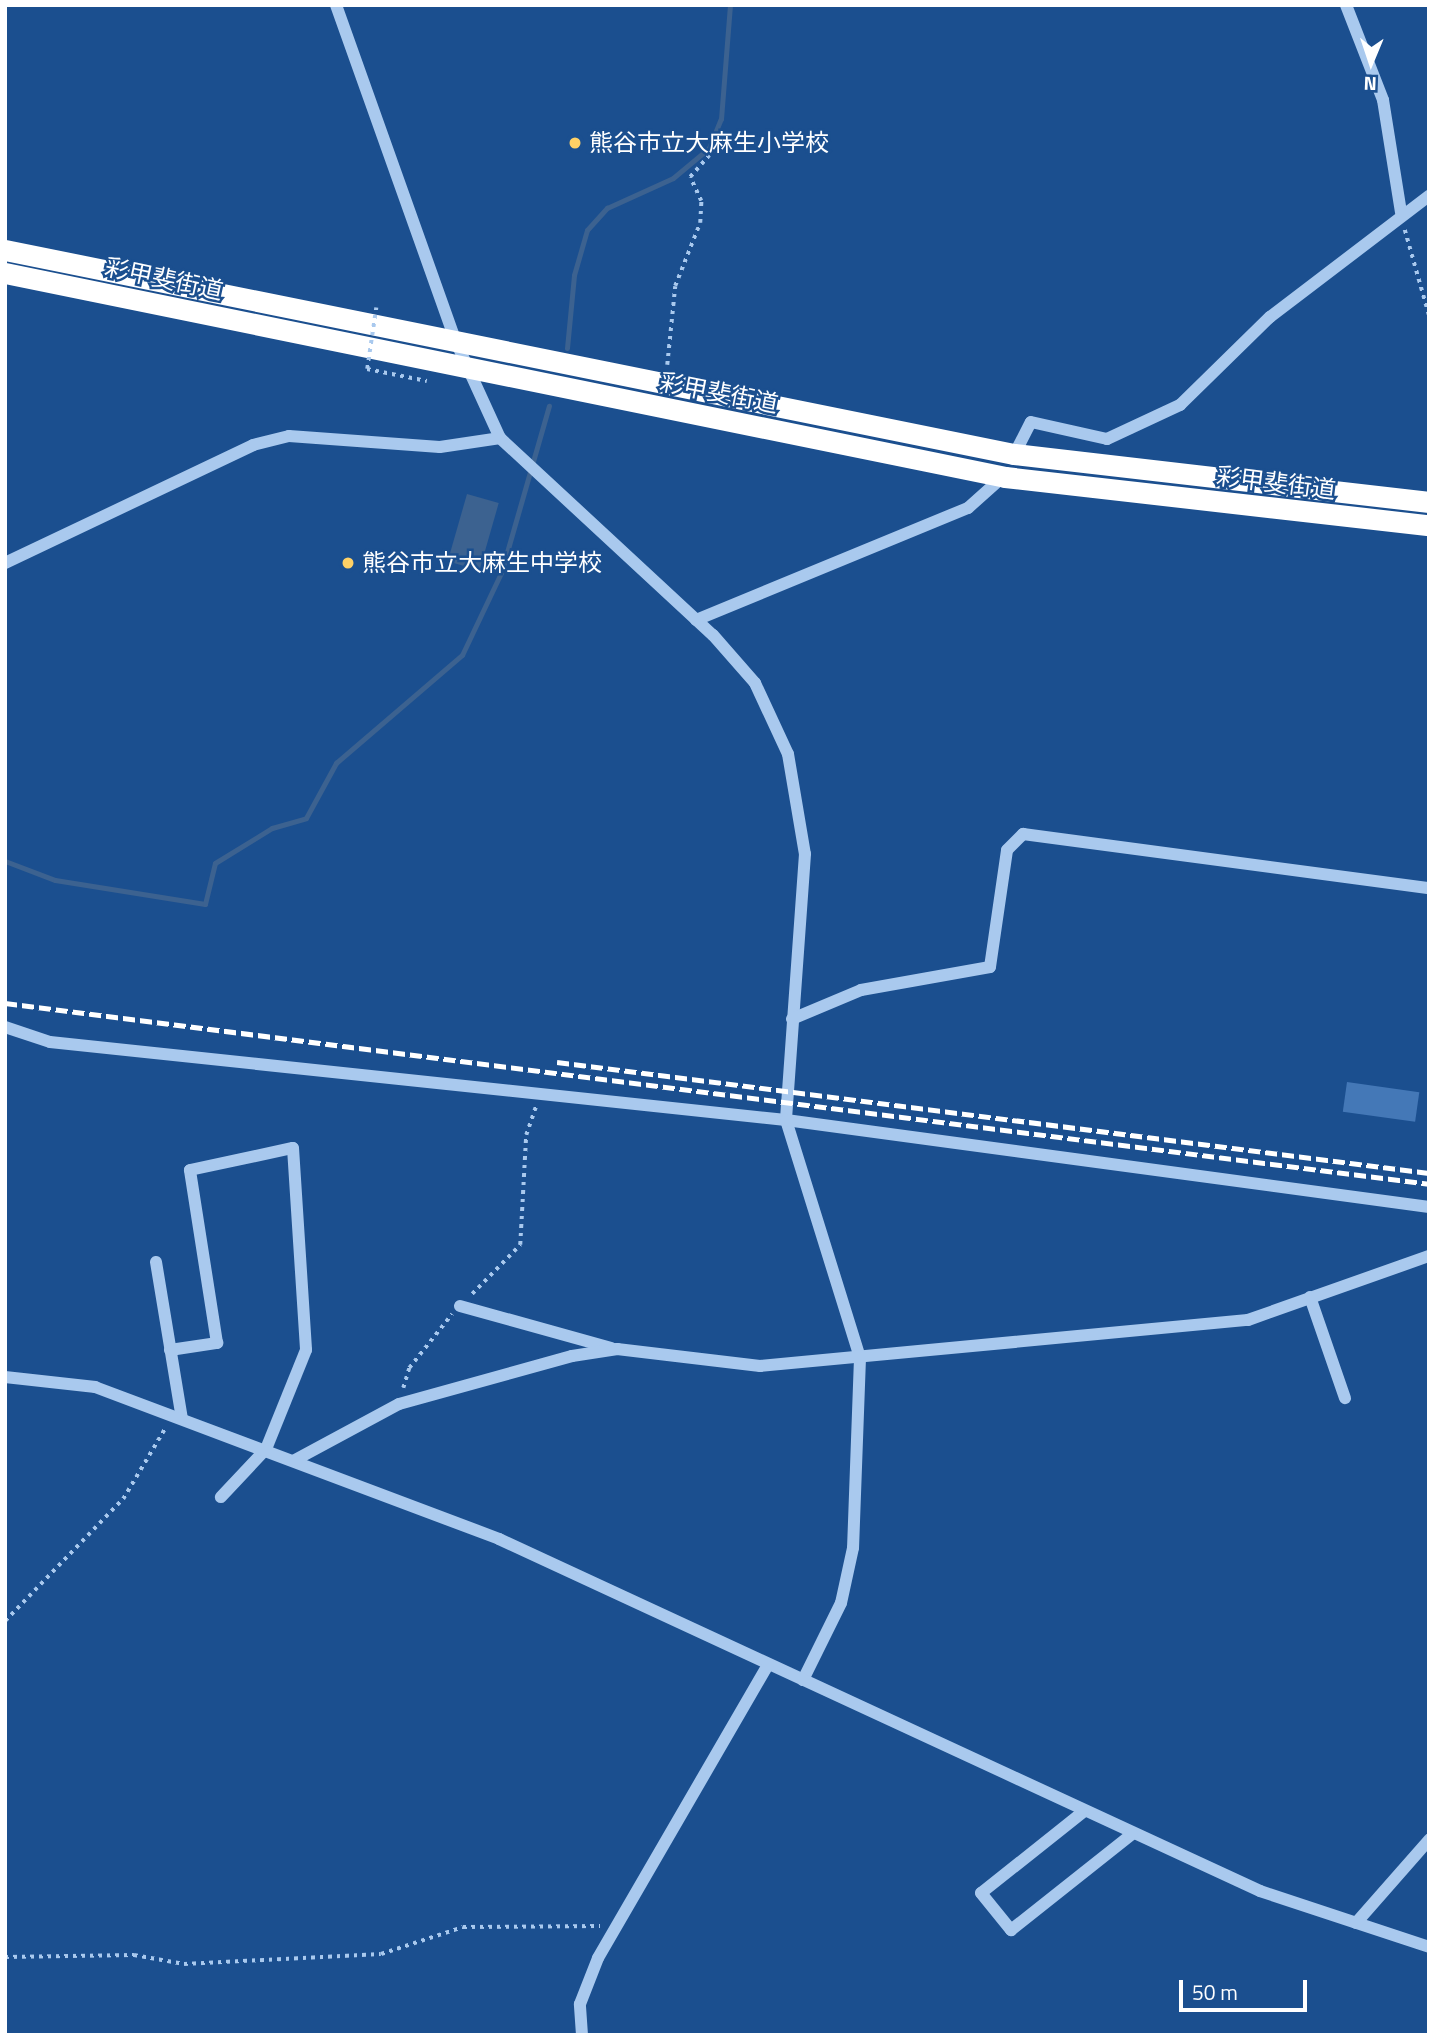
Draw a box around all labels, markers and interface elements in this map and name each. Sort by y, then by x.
north arrow [1336,28,1406,98]
text: N [1363,70,1377,99]
place label: 熊谷市立大麻生小学校 [589,129,829,157]
marker: 熊谷市立大麻生小学校 [567,135,583,151]
street label: 彩甲斐街道 [102,252,226,306]
street label: 彩甲斐街道 [657,367,781,419]
street label: 彩甲斐街道 [1215,461,1337,505]
place label: 熊谷市立大麻生中学校 [362,549,602,577]
marker: 熊谷市立大麻生中学校 [340,555,356,571]
scale bar [1182,1966,1310,2010]
text: 50 m [1192,1976,1238,2008]

